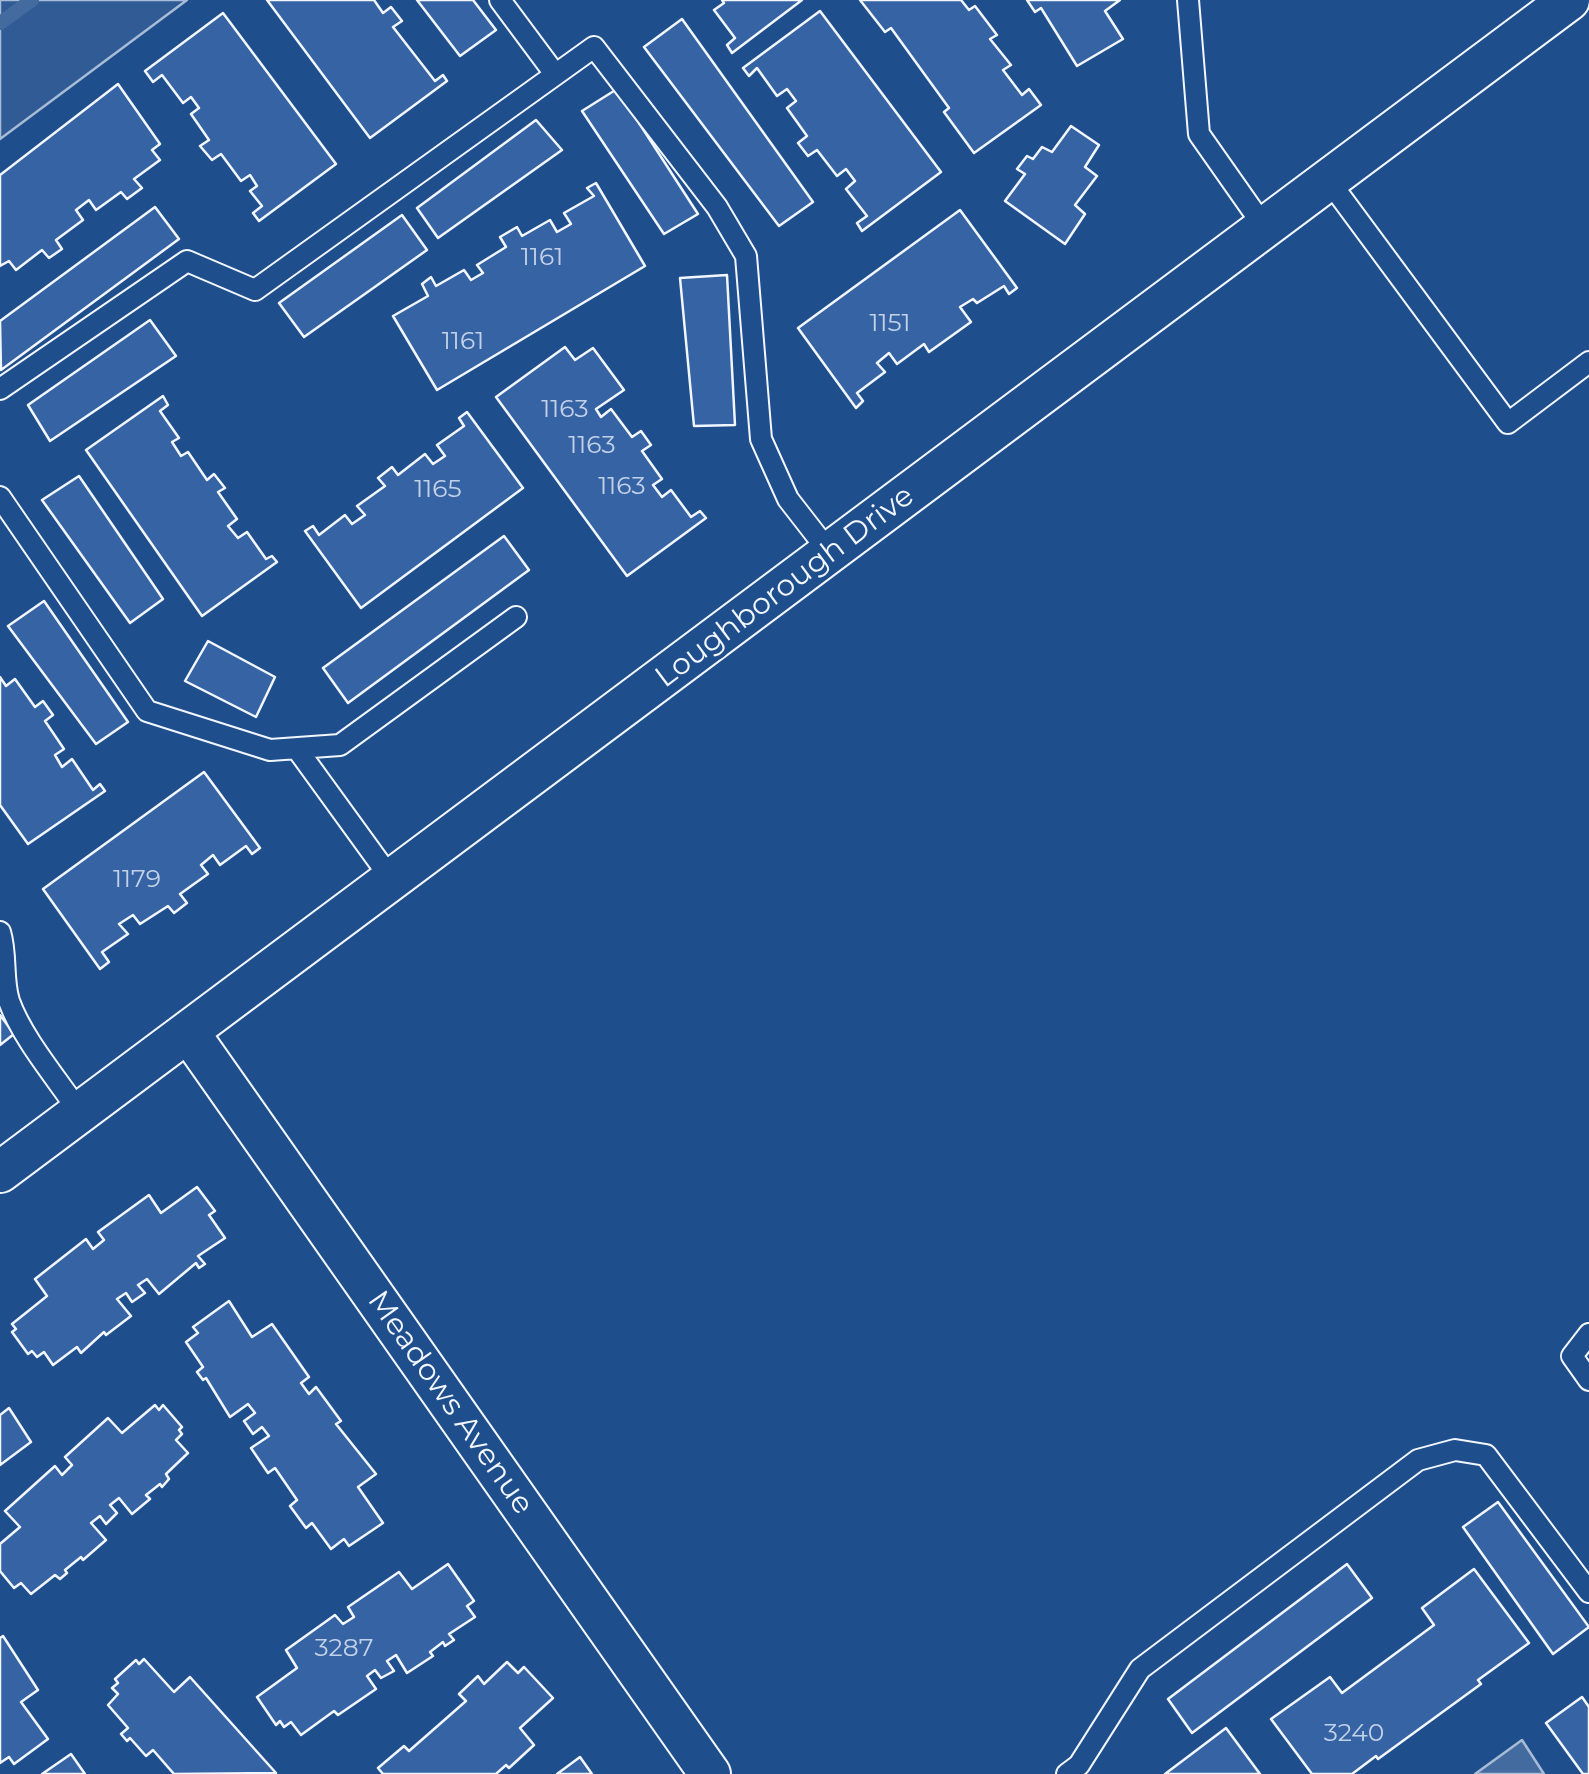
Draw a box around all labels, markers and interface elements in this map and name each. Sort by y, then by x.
house number: 1161 [521,243,563,273]
house number: 1151 [869,309,911,339]
house number: 1161 [442,327,484,357]
house number: 1163 [541,395,589,425]
house number: 1163 [568,431,616,461]
house number: 1163 [598,472,646,502]
house number: 1165 [414,475,462,505]
street label: Loughborough Drive [649,478,921,696]
house number: 1179 [113,865,161,895]
street label: Meadows Avenue [359,1284,541,1522]
house number: 3287 [315,1634,373,1664]
house number: 3240 [1324,1719,1384,1749]

